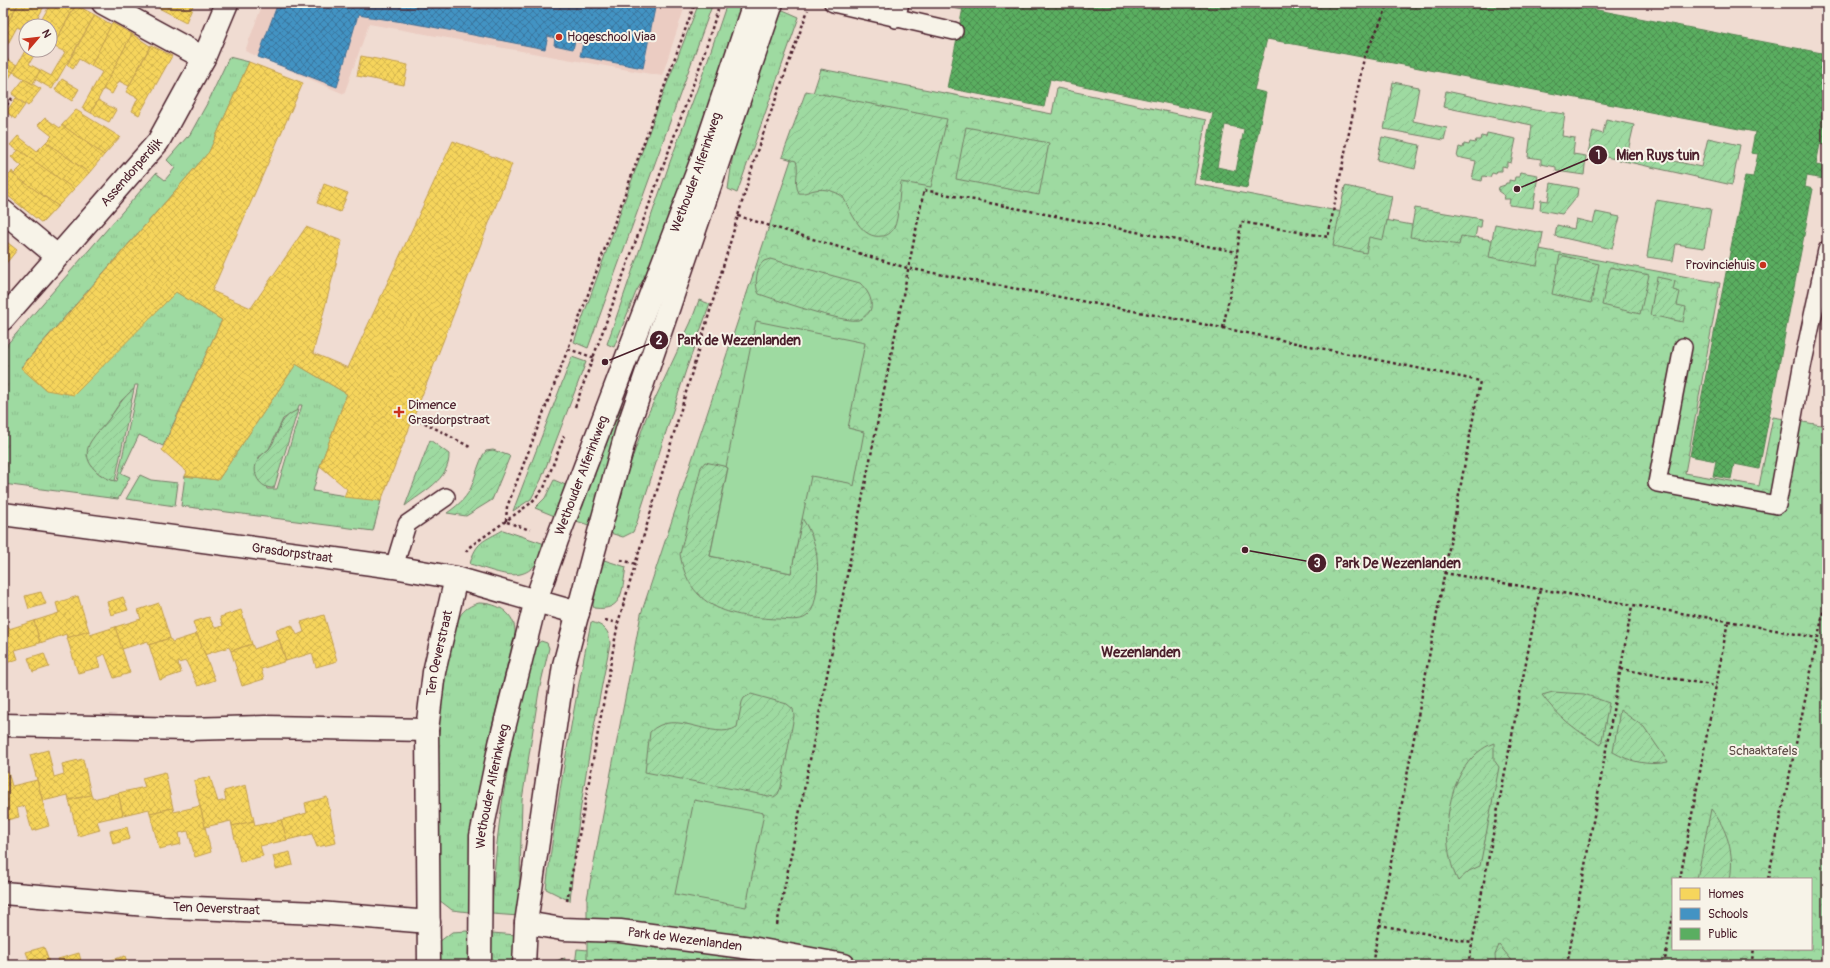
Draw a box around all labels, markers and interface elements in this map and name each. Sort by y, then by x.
north arrow [18,18,58,58]
text: N [39,27,54,40]
place label: Hogeschool Viaa [567,29,656,45]
marker: Hogeschool Viaa [554,32,564,42]
street label: Wethouder Alferinkweg [667,110,725,235]
street label: Assendorperdijk [97,134,166,210]
callout: Mien Ruys tuin [1588,142,1707,168]
text: Mien Ruys tuin [1616,147,1700,164]
text: 1 [1596,148,1600,163]
place label: Provinciehuis [1685,257,1755,273]
marker: Provinciehuis [1758,260,1768,270]
callout: Park de Wezenlanden [649,327,809,353]
text: Park de Wezenlanden [677,332,801,349]
text: 2 [656,333,663,348]
place label: Dimence Grasdorpstraat [408,397,490,428]
marker: Dimence Grasdorpstraat [393,406,405,418]
street label: Wethouder Alferinkweg [552,413,612,538]
street label: Grasdorpstraat [251,540,335,567]
callout: Park De Wezenlanden [1307,550,1469,576]
text: Park De Wezenlanden [1335,555,1461,572]
text: 3 [1314,556,1321,571]
street label: Ten Oeverstraat [423,608,456,697]
district label: Wezenlanden [1101,644,1181,661]
street label: Wethouder Alferinkweg [473,722,513,848]
park label: Schaaktafels [1729,743,1798,759]
legend [1672,878,1812,950]
text: Homes [1708,887,1744,902]
street label: Ten Oeverstraat [173,899,261,919]
text: Schools [1708,907,1748,922]
street label: Park de Wezenlanden [627,924,743,955]
text: Public [1708,927,1738,942]

